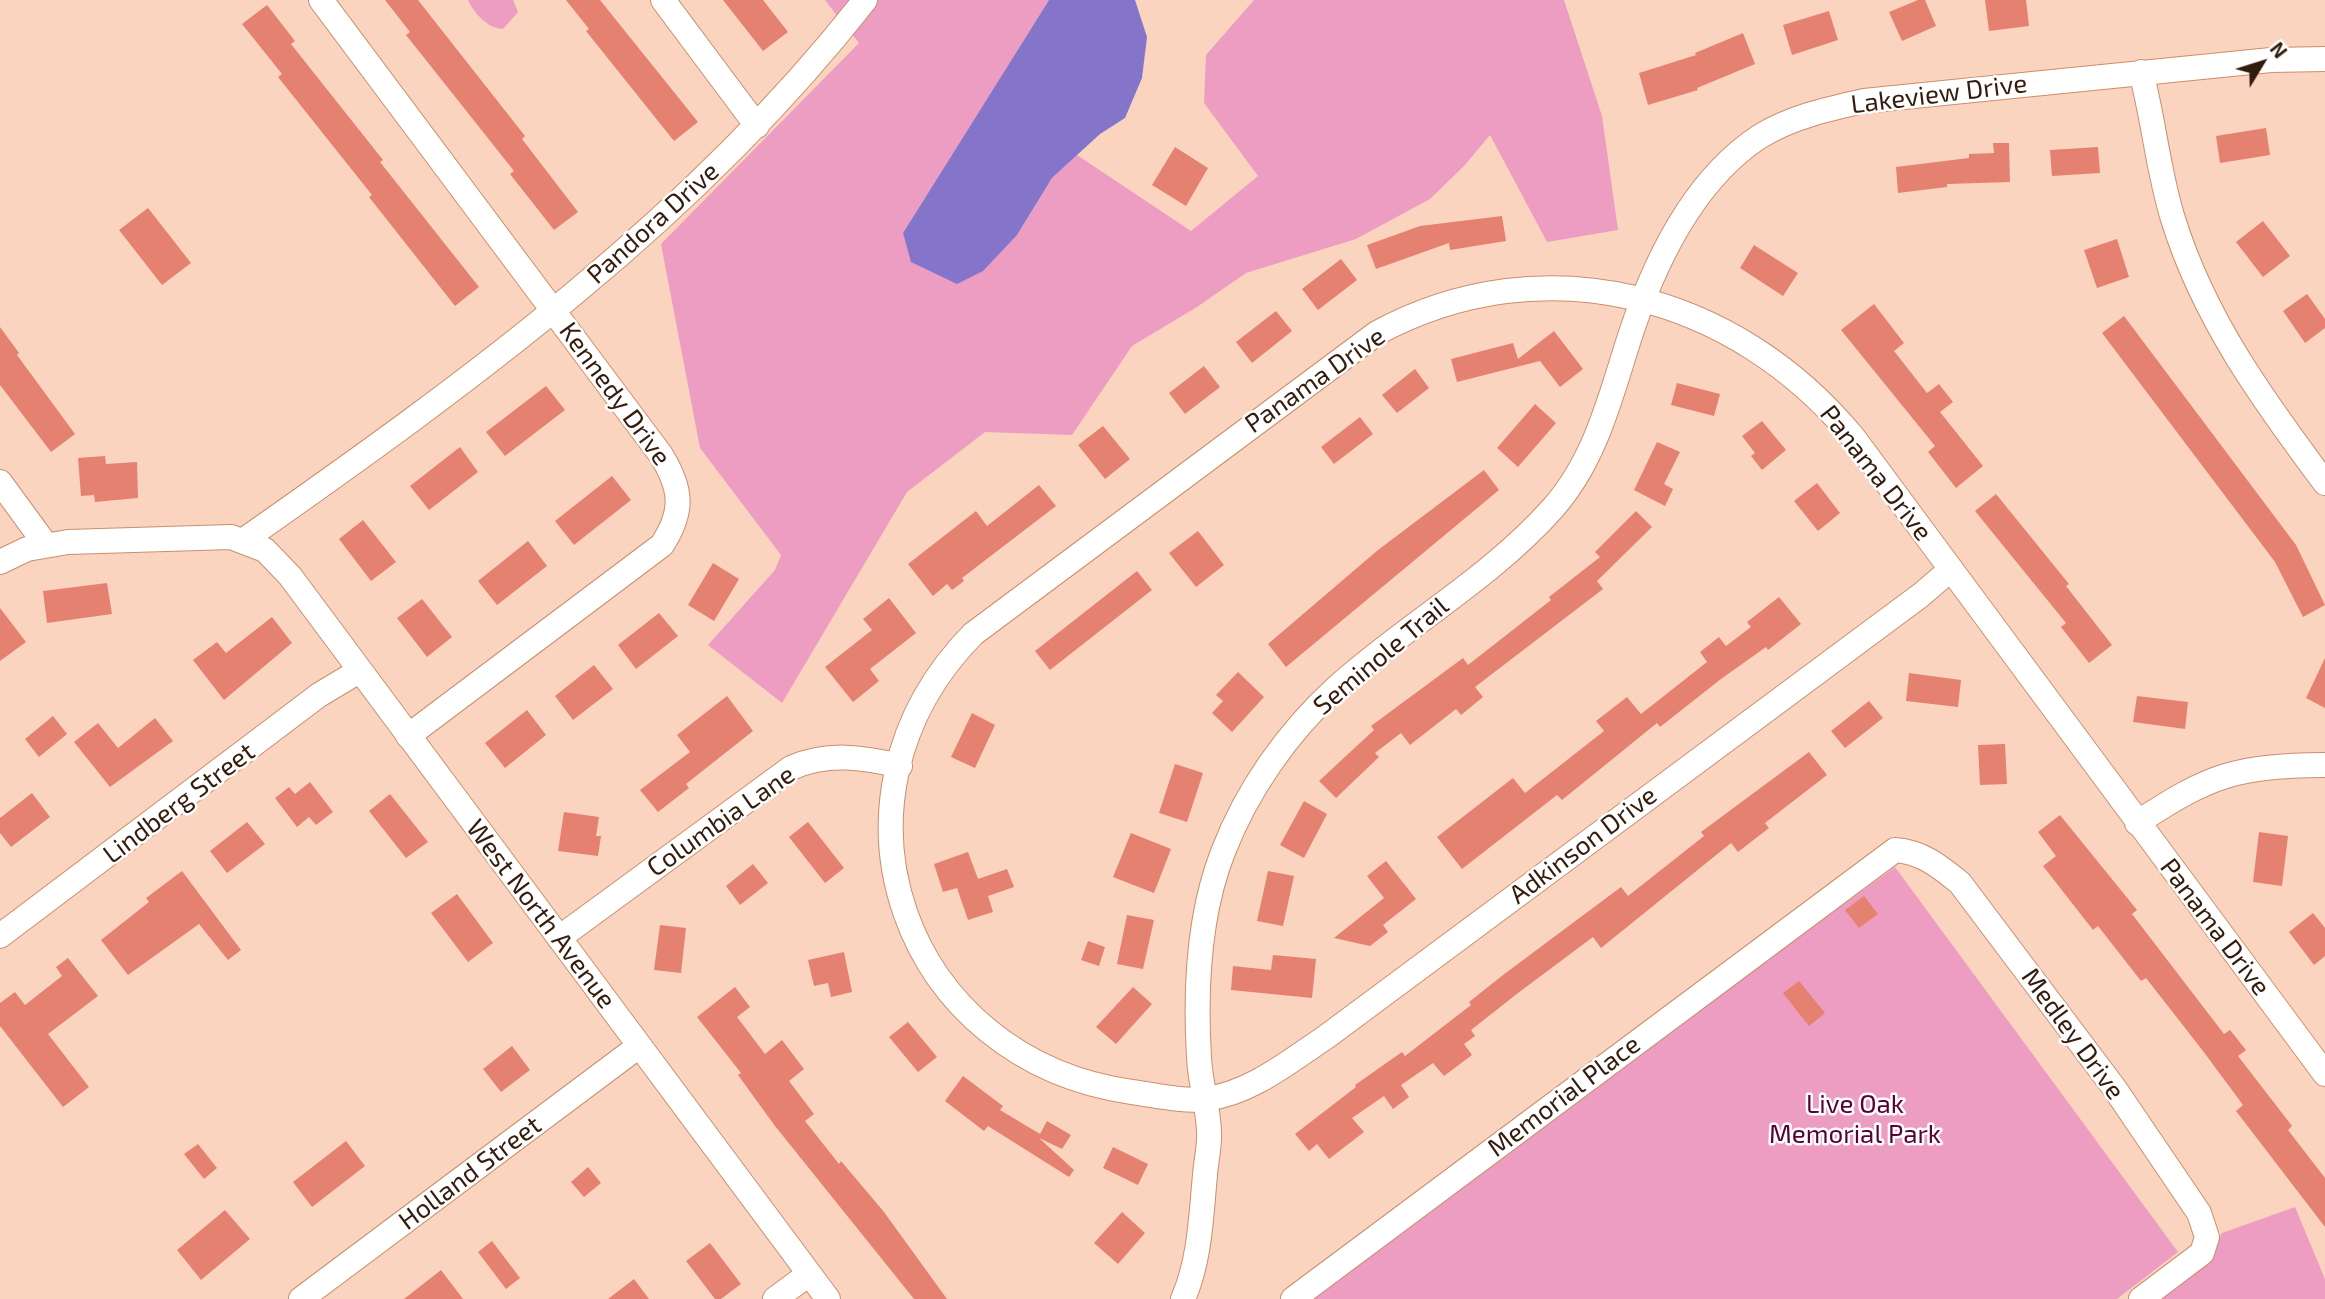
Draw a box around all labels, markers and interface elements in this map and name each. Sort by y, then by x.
north arrow [2227,28,2297,98]
text: N [2266,37,2292,62]
street label: Lakeview Drive [1849,68,2029,120]
street label: Pandora Drive [581,156,725,290]
street label: Kennedy Drive [553,316,677,472]
street label: Panama Drive [1239,320,1391,440]
street label: Panama Drive [1813,399,1939,547]
street label: Seminole Trail [1307,590,1455,722]
street label: Lindberg Street [97,736,261,870]
street label: Columbia Lane [641,759,801,883]
street label: Adkinson Drive [1503,779,1663,911]
street label: West North Avenue [460,813,622,1015]
street label: Panama Drive [2153,852,2277,1002]
street label: Medley Drive [2015,962,2131,1106]
street label: Memorial Place [1482,1029,1646,1163]
park label: Live Oak Memorial Park [1769,1088,1941,1150]
street label: Holland Street [393,1109,547,1237]

